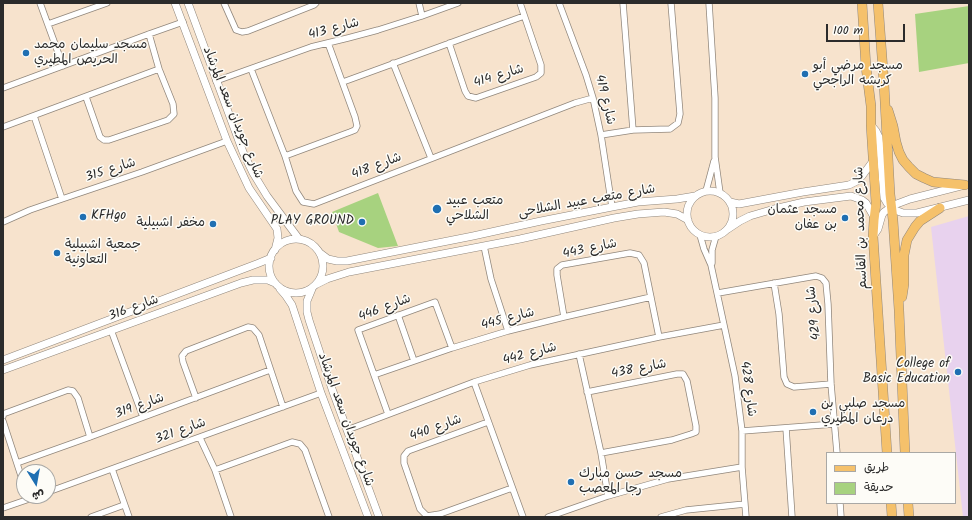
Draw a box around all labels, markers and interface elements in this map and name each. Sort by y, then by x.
street label: شارع 413 [307,16,361,44]
scale bar [828,16,907,42]
text: 100 m [833,21,863,40]
place label: مسجد سليمان محمد الحريص المطيري [34,38,147,69]
street label: شارع جويدان سعد المرشاد [198,45,266,181]
marker: مسجد سليمان محمد الحريص المطيري [21,48,31,58]
place label: مسجد مرضي أبو كريشه الراجحي [813,59,903,90]
street label: شارع 414 [472,62,526,92]
marker: مسجد مرضي أبو كريشه الراجحي [800,69,810,79]
street label: شارع 419 [590,73,618,127]
street label: شارع 418 [350,150,404,184]
street label: شارع 315 [84,156,138,186]
street label: شارع محمد بن القاسم [852,166,872,290]
street label: شارع متعب عبيد الشلاحى [517,182,657,222]
place label: متعب عبيد الشلاحي [446,194,503,225]
marker: متعب عبيد الشلاحي [431,203,443,215]
place label: مسجد عثمان بن عفان [767,203,837,234]
place label: KFHgo [91,209,126,225]
marker: KFHgo [78,212,88,222]
marker: مسجد عثمان بن عفان [840,213,850,223]
place label: PLAY GROUND [271,214,354,230]
place label: مخفر اشبيلية [137,216,205,232]
marker: PLAY GROUND [357,217,367,227]
marker: مخفر اشبيلية [208,219,218,229]
street label: شارع 443 [561,237,619,263]
place label: جمعية اشبيلية التعاونية [65,238,141,269]
marker: جمعية اشبيلية التعاونية [52,248,62,258]
street label: شارع 429 [804,285,826,341]
street label: شارع 446 [357,292,413,326]
street label: شارع 316 [107,293,161,325]
street label: شارع 445 [480,305,536,335]
street label: شارع 442 [501,340,559,370]
street label: شارع جويدان سعد المرشاد [314,351,376,489]
street label: شارع 438 [610,357,668,383]
place label: College of Basic Education [863,357,950,388]
street label: شارع 428 [735,360,759,418]
marker: College of Basic Education [953,367,963,377]
street label: شارع 319 [113,391,167,423]
place label: مسجد صلبي بن درعان المطيري [821,397,905,428]
marker: مسجد صلبي بن درعان المطيري [808,407,818,417]
street label: شارع 440 [408,412,464,446]
street label: شارع 321 [154,416,208,448]
legend [826,452,956,504]
text: طريق [864,458,889,477]
north arrow [16,464,56,504]
place label: مسجد حسن مبارك رجا المعصب [579,467,682,498]
marker: مسجد حسن مبارك رجا المعصب [566,477,576,487]
text: حديقة [864,478,893,497]
text: ش [30,485,46,505]

